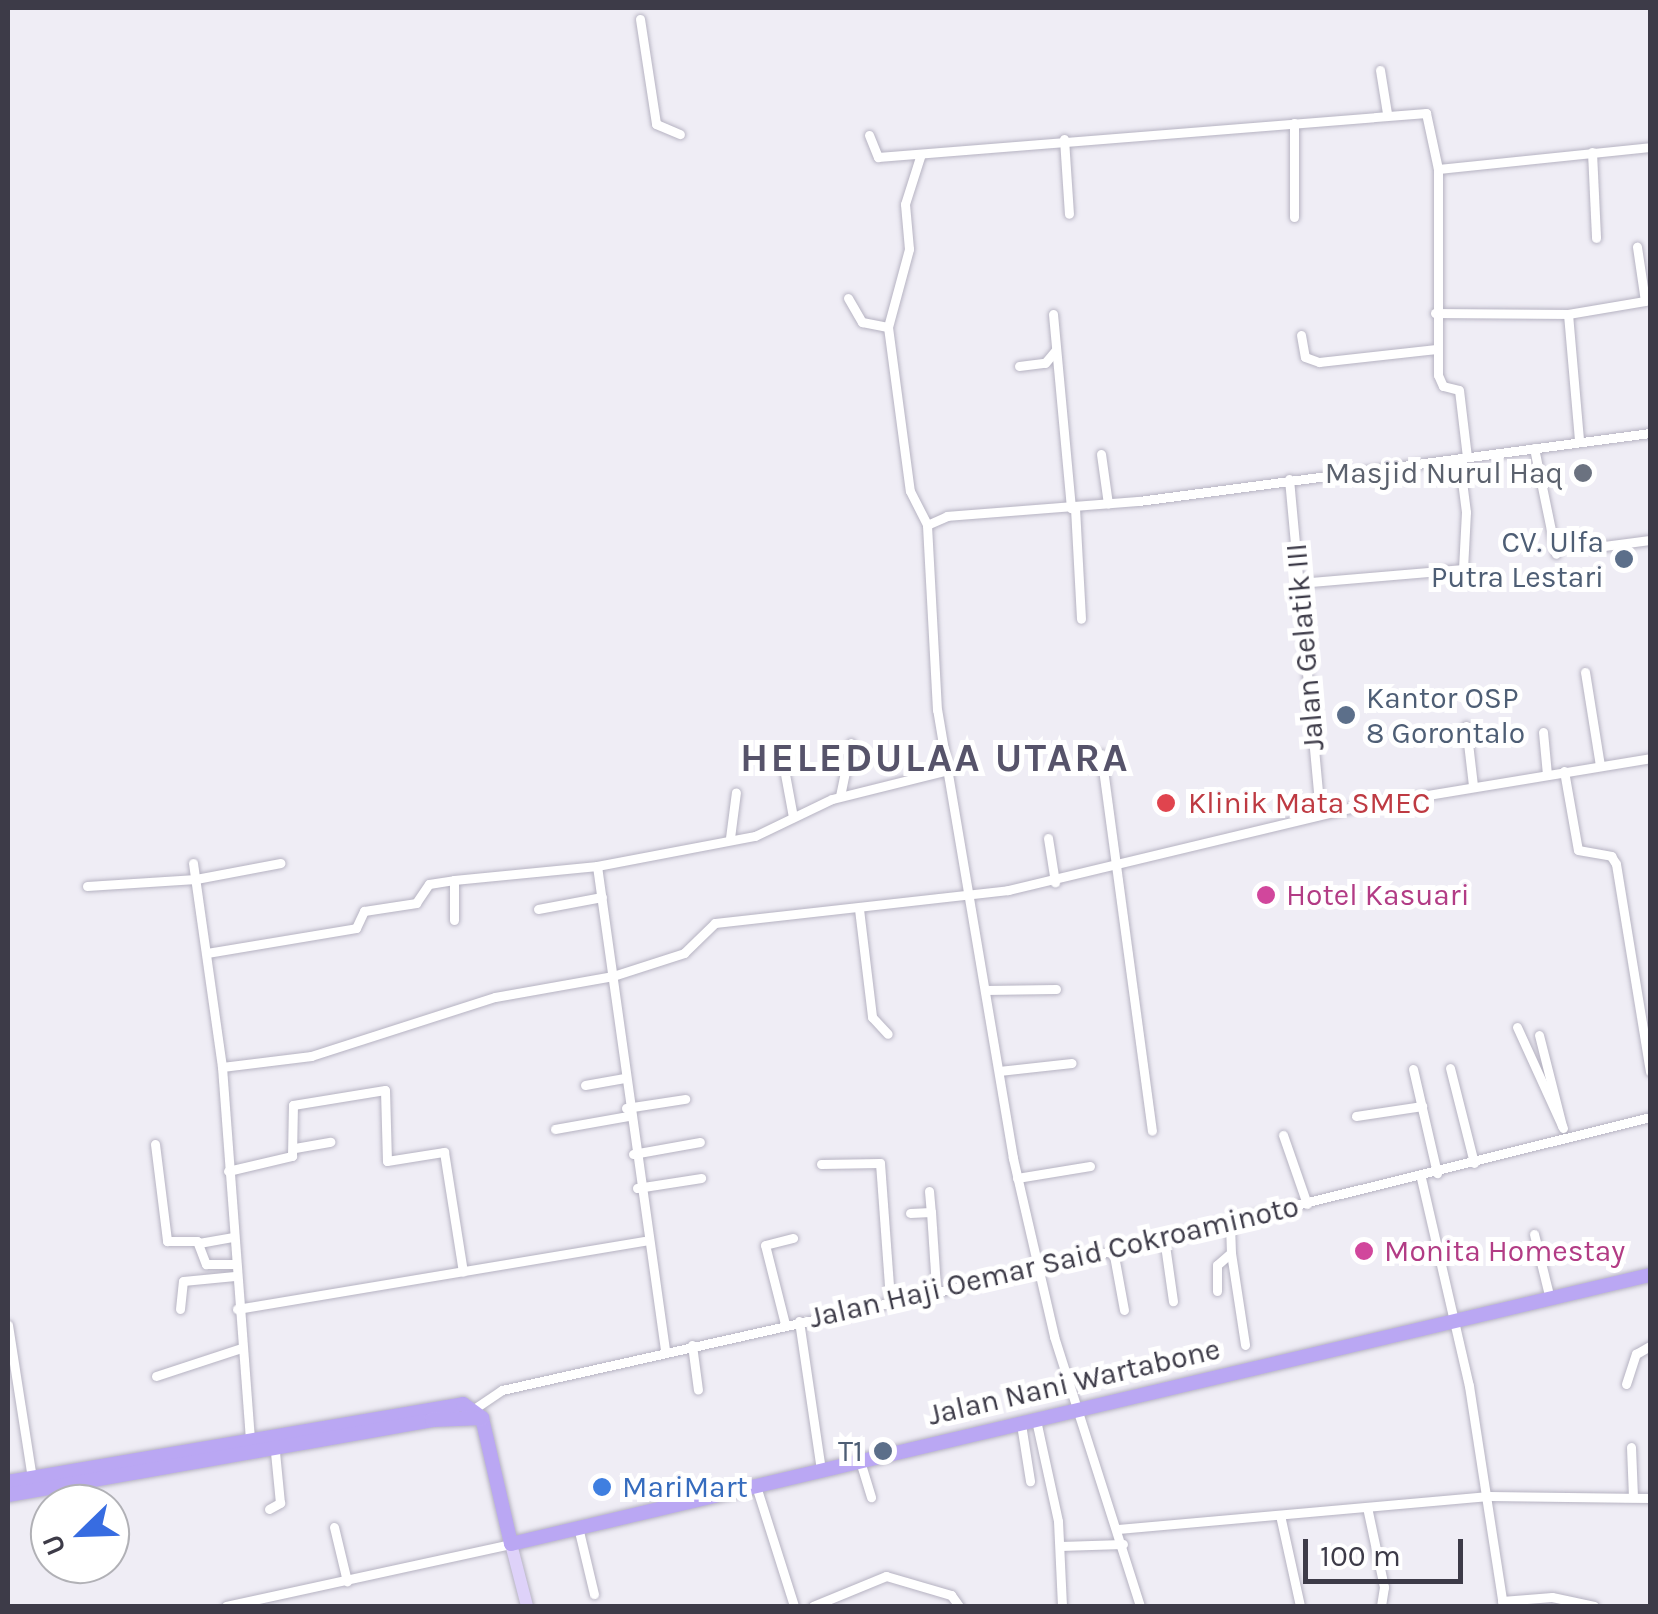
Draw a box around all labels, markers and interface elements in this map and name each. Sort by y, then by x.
place label: Masjid Nurul Haq [1325,455,1563,491]
marker: Masjid Nurul Haq [1572,462,1594,484]
place label: CV. Ulfa Putra Lestari [1431,524,1604,594]
street label: Jalan Gelatik III [1278,542,1332,752]
marker: CV. Ulfa Putra Lestari [1613,548,1635,570]
place label: Kantor OSP 8 Gorontalo [1366,680,1525,750]
marker: Kantor OSP 8 Gorontalo [1335,704,1357,726]
district label: HELEDULAA UTARA [740,734,1130,782]
place label: Klinik Mata SMEC [1188,785,1430,821]
marker: Klinik Mata SMEC [1153,790,1179,816]
place label: Hotel Kasuari [1286,877,1470,913]
marker: Hotel Kasuari [1255,884,1277,906]
street label: Jalan Haji Oemar Said Cokroaminoto [806,1188,1302,1336]
place label: Monita Homestay [1384,1233,1625,1269]
marker: Monita Homestay [1353,1240,1375,1262]
street label: Jalan Nani Wartabone [924,1331,1224,1433]
place label: T1 [838,1433,863,1469]
marker: T1 [872,1440,894,1462]
place label: MariMart [622,1469,748,1505]
marker: MariMart [591,1476,613,1498]
north arrow [30,1484,130,1584]
scale bar [1308,1519,1468,1581]
text: U [35,1530,73,1560]
text: 100 m [1320,1538,1401,1574]

